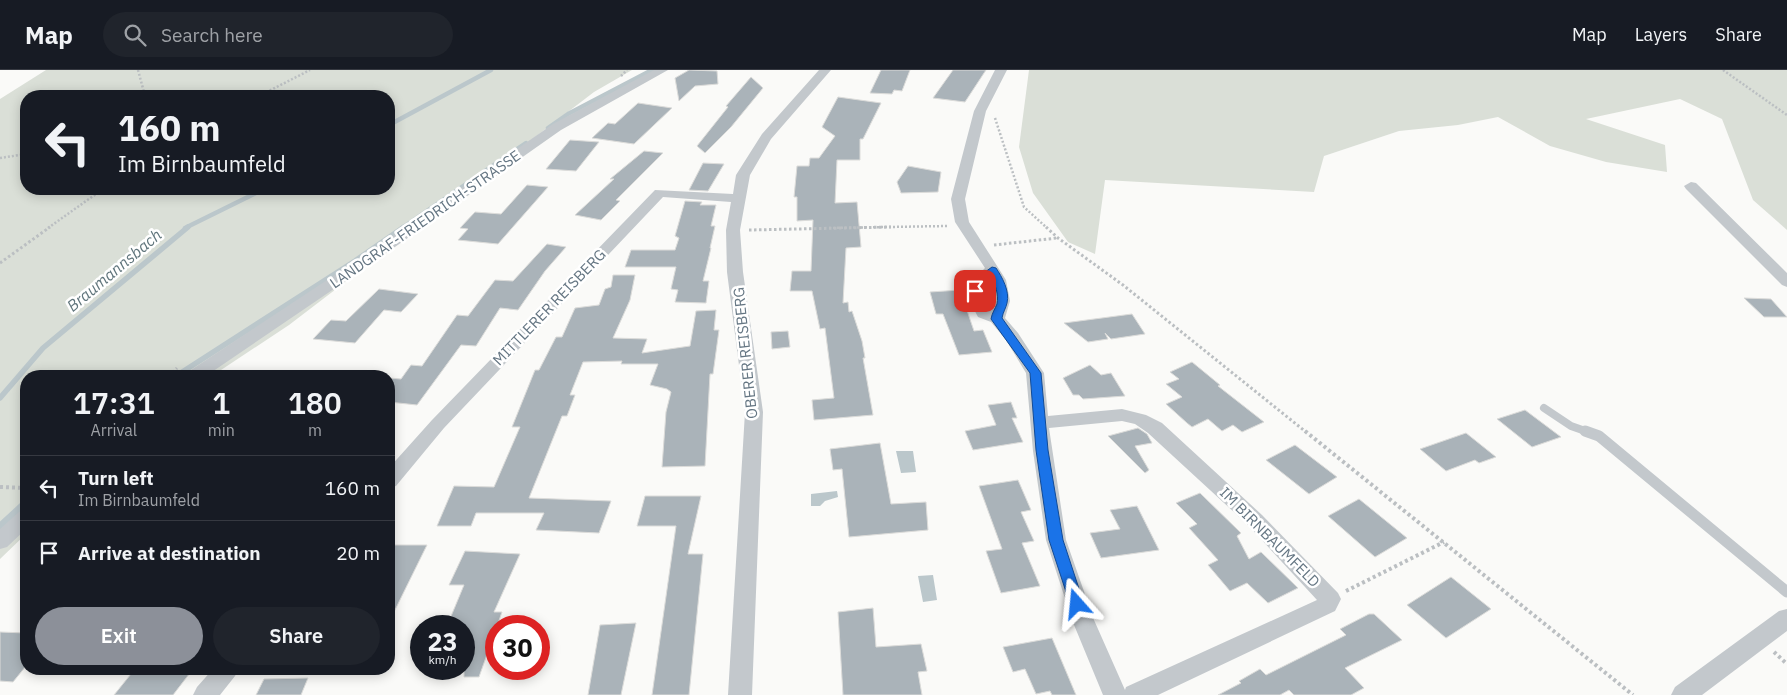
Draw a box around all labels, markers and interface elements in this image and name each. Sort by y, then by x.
search box [103,12,453,57]
text: Map [25,19,73,51]
icon: search [121,21,149,49]
text: Search here [161,23,263,47]
text: Map [1572,23,1607,46]
text: Layers [1635,23,1687,46]
text: Share [1715,23,1762,46]
text: 160 m [118,105,221,151]
icon: left [35,110,100,175]
street label: LANDGRAF-FRIEDRICH-STRASSE [326,146,524,292]
text: Im Birnbaumfeld [118,149,286,178]
water label: Braumannsbach [62,224,166,316]
street label: MITTLERER REISBERG [488,245,610,369]
pin [954,270,996,312]
icon: arrive [961,277,989,305]
street label: OBERER REISBERG [729,286,761,420]
text: 17:31 [73,383,155,422]
text: 1 [212,383,230,422]
text: 180 [288,383,342,422]
text: Arrival [91,420,137,440]
text: min [208,420,235,440]
text: m [308,420,322,440]
text: Turn left [78,466,154,490]
icon: left [35,474,63,502]
text: 160 m [325,476,380,500]
street label: IM BIRNBAUMFELD [1216,483,1324,591]
text: Im Birnbaumfeld [78,490,200,510]
icon: arrive [35,539,63,567]
text: Arrive at destination [78,541,261,565]
text: 20 m [336,541,380,565]
position arrow [1050,577,1102,629]
button: Exit [35,607,203,665]
button: Share [213,607,380,665]
speed limit sign: 30 [485,615,550,680]
text: 23 [427,625,458,658]
text: km/h [428,652,457,667]

